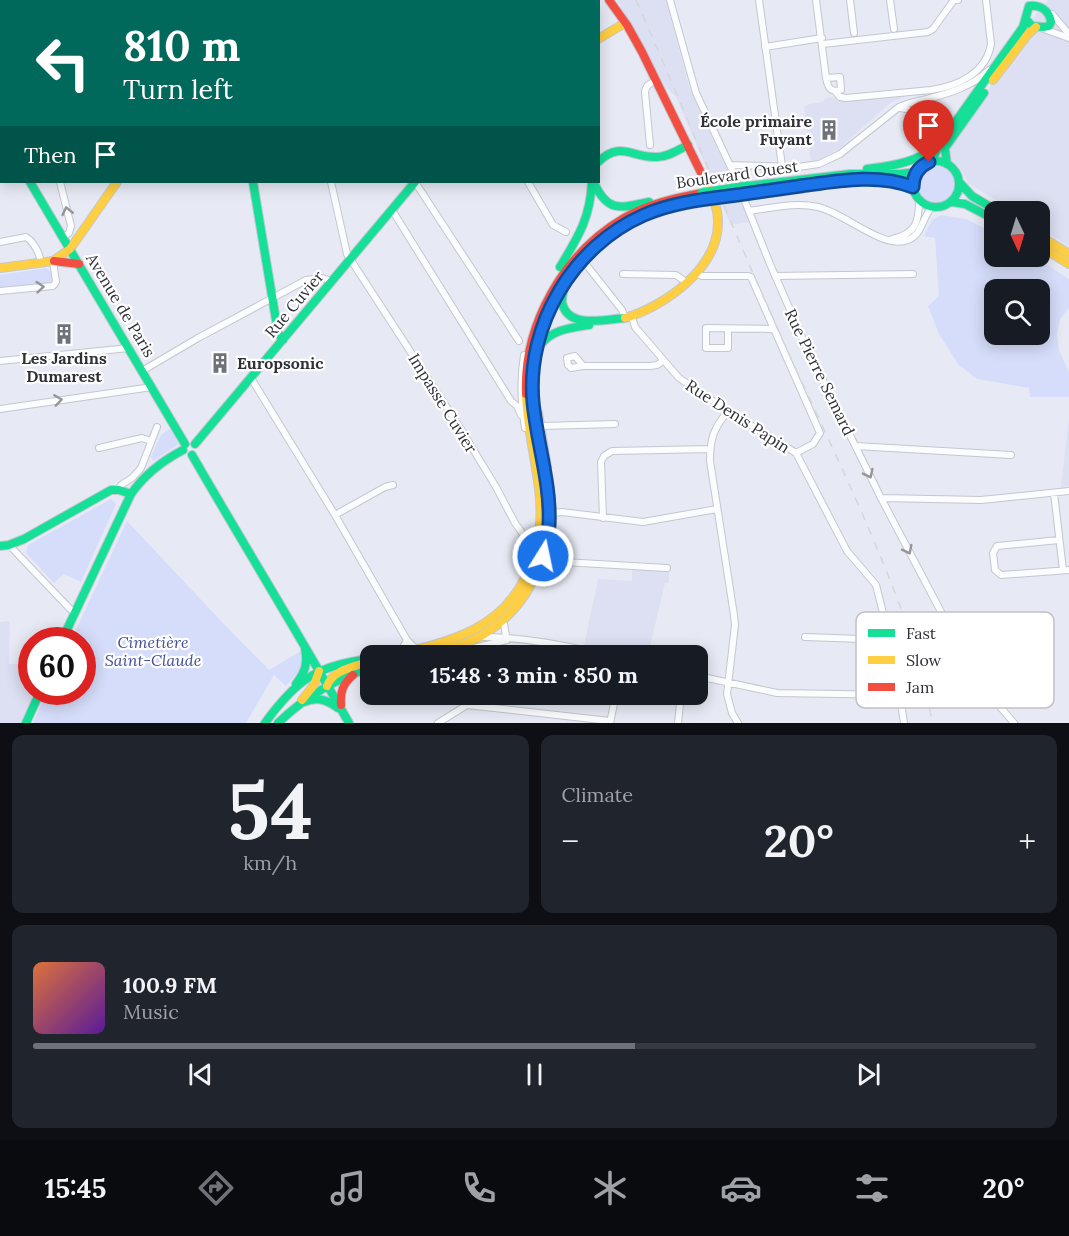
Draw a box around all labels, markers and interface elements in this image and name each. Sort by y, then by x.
text: 810 m [123,19,240,73]
icon: left [24,24,102,102]
text: Turn left [123,72,233,106]
pin [903,100,954,162]
icon: arrive [912,109,945,142]
place label: École primaire Fuyant [700,111,812,149]
building icon: École primaire Fuyant [817,118,841,142]
icon: arrive [89,138,122,171]
text: Then [24,141,77,169]
street label: Boulevard Ouest [675,155,800,192]
north arrow [984,201,1050,267]
map controls [984,201,1050,345]
one-way arrow [62,206,75,216]
street label: Avenue de Paris [82,249,160,361]
street label: Rue Cuvier [260,266,328,342]
button: search [984,279,1050,345]
one-way arrow [35,281,44,294]
street label: Rue Pierre Semard [781,305,860,439]
building icon: Les Jardins Dumarest [52,322,76,346]
place label: Les Jardins Dumarest [21,348,107,386]
street label: Impasse Cuvier [404,349,482,457]
building icon: Europsonic [208,351,232,375]
place label: Europsonic [237,353,324,373]
street label: Rue Denis Papin [682,375,794,457]
one-way arrow [53,395,63,407]
one-way arrow [862,468,874,479]
position arrow [511,524,575,588]
one-way arrow [901,544,912,555]
legend [856,612,1054,708]
text: Fast [906,623,937,643]
speed limit sign: 60 [18,627,96,705]
park label: Cimetière Saint-Claude [105,632,202,670]
text: Slow [906,650,942,670]
text: 15:48 · 3 min · 850 m [430,661,638,689]
text: Jam [905,677,934,697]
text: 54 [227,761,313,860]
text: Climate [562,782,633,807]
text: 20° [764,812,834,869]
text: − [562,820,579,862]
text: + [1018,820,1036,862]
text: km/h [243,850,297,875]
text: 100.9 FM [123,971,217,999]
text: Music [123,999,179,1024]
icon: previous [184,1058,217,1091]
icon: pause [518,1058,551,1091]
icon: next [852,1058,885,1091]
icon: directions [195,1167,237,1209]
icon: music [327,1167,369,1209]
icon: phone [458,1167,500,1209]
icon: climate [589,1167,631,1209]
icon: car [720,1167,762,1209]
icon: filters [851,1167,893,1209]
text: 15:45 [45,1171,106,1205]
text: 20° [982,1171,1024,1205]

